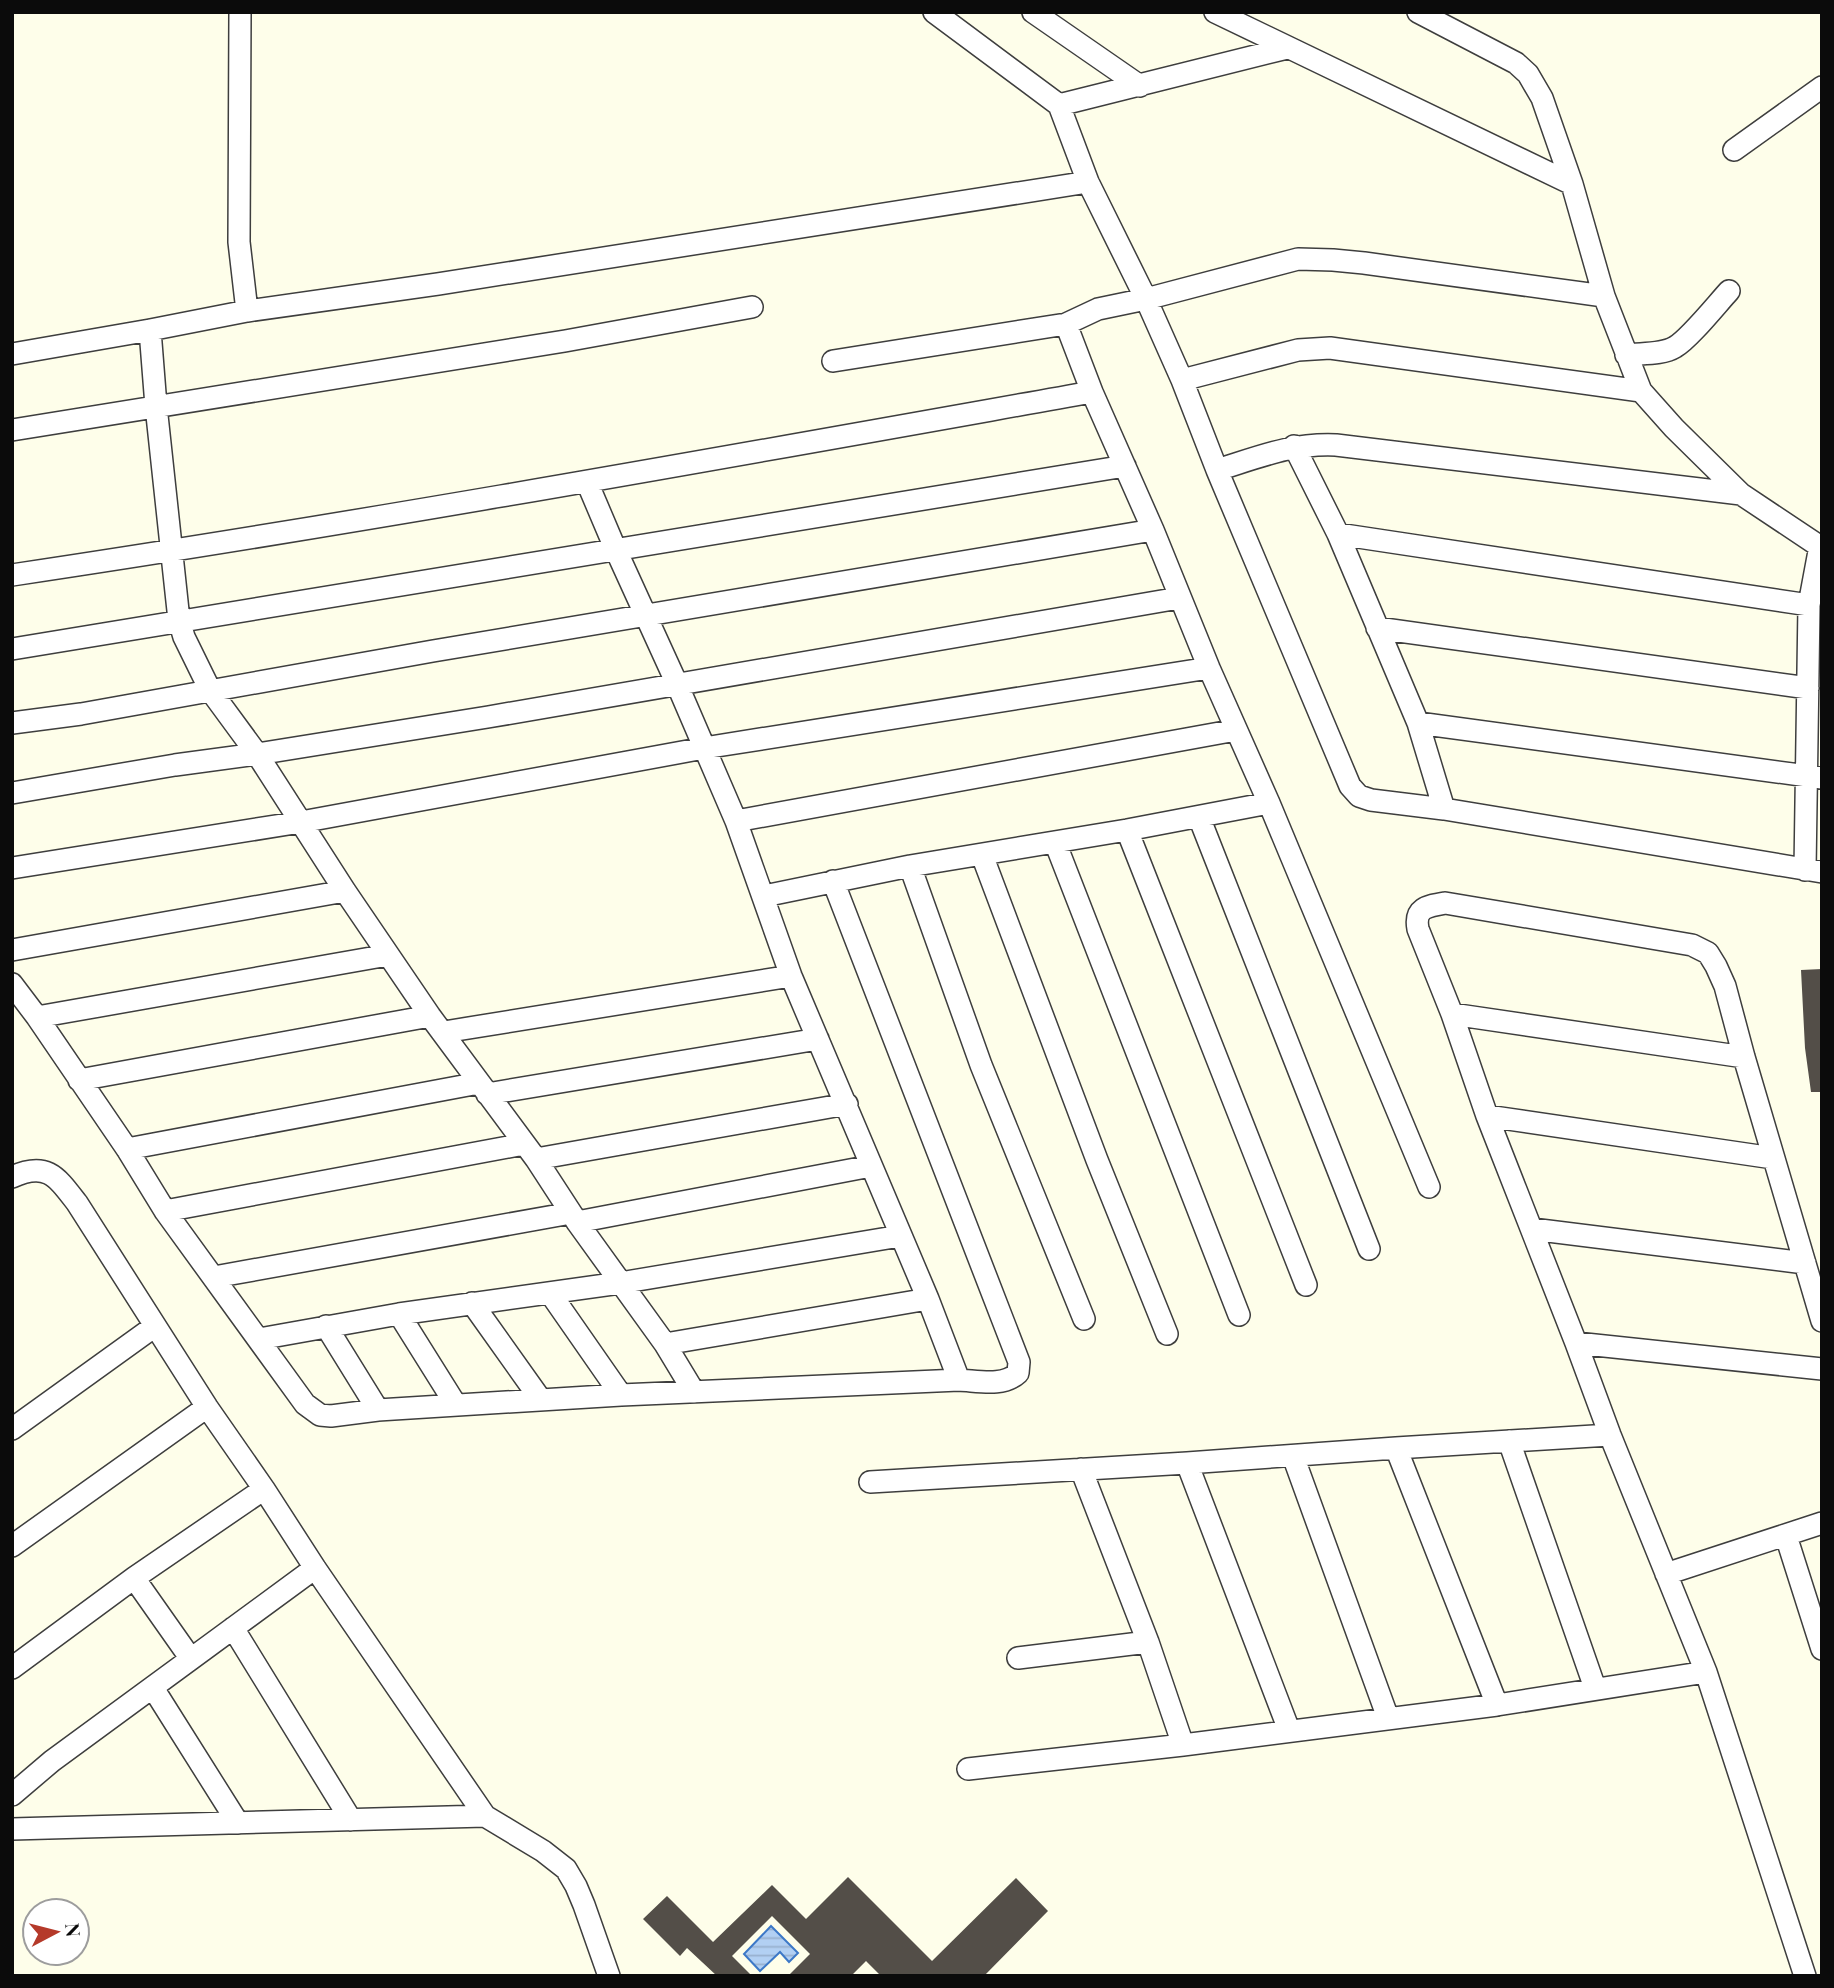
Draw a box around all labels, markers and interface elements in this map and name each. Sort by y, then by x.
north arrow [21,1897,91,1967]
text: N [60,1921,88,1938]

